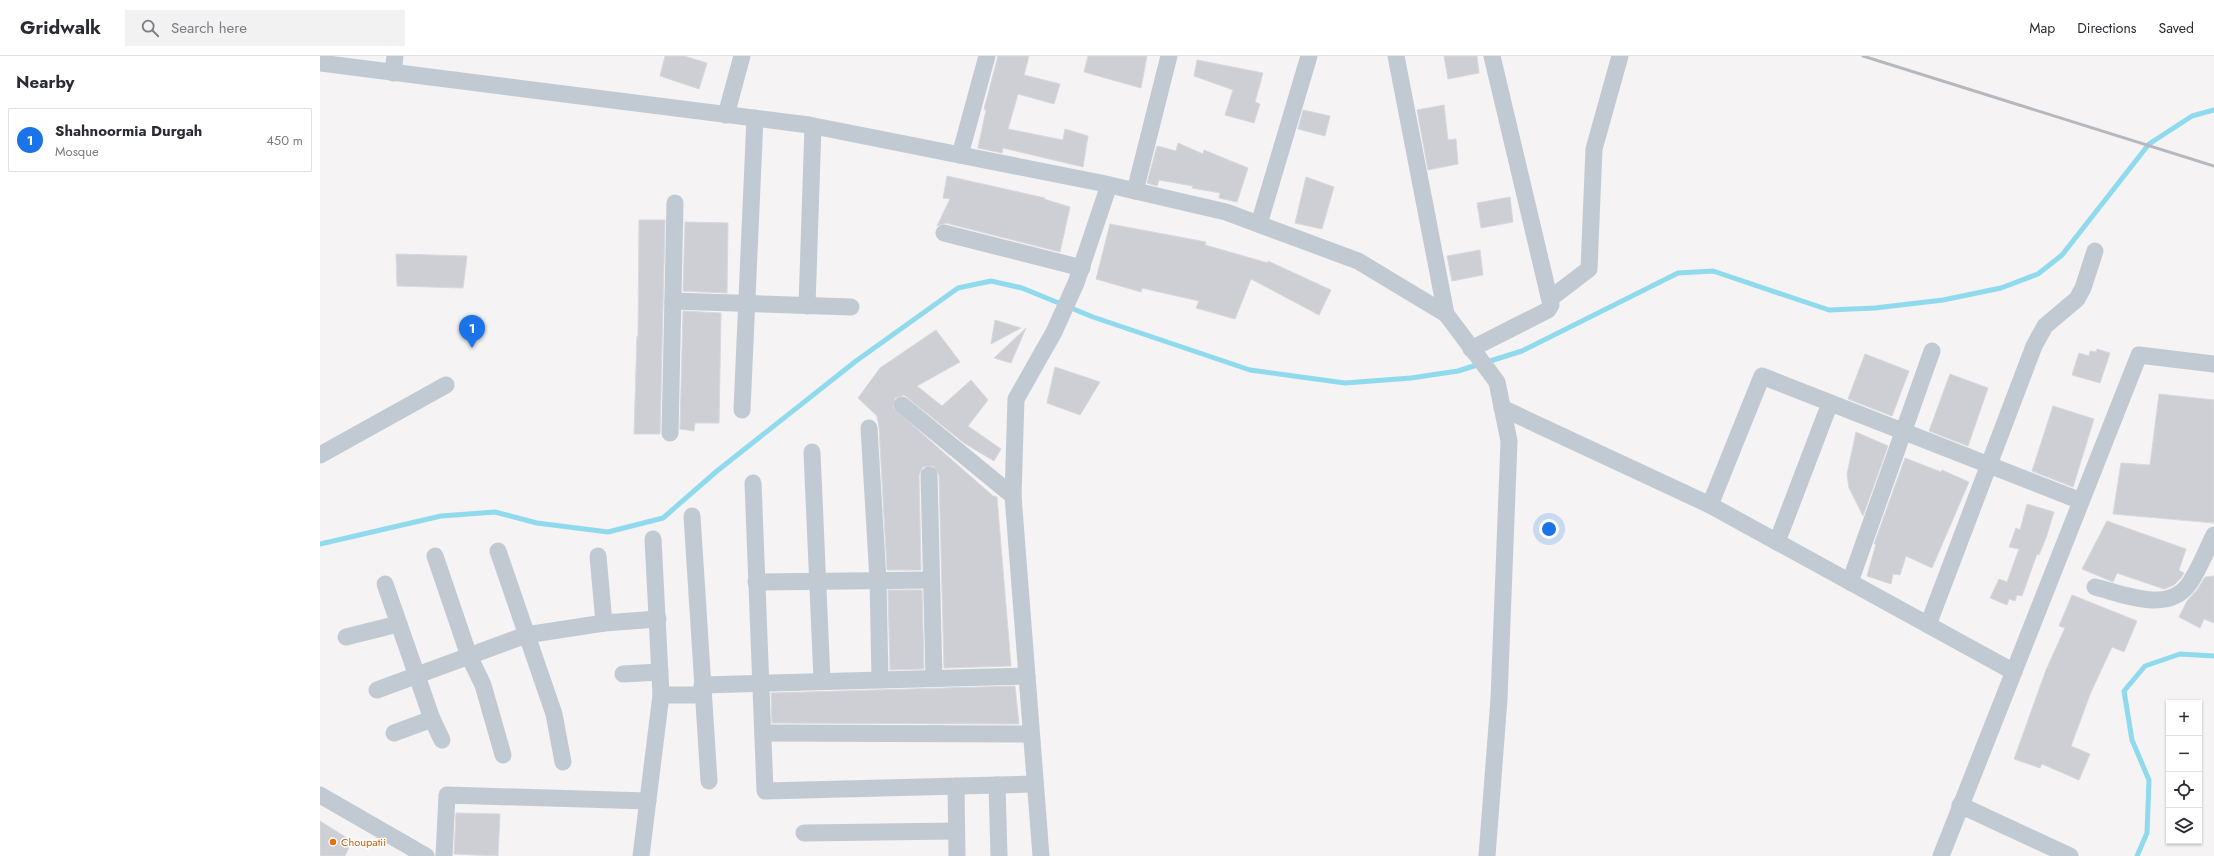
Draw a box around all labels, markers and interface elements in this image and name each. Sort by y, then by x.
search box [125,10,405,46]
text: Gridwalk [20,14,101,41]
icon: search [139,17,161,39]
text: Search here [171,17,247,39]
text: Map [2029,18,2055,38]
text: Directions [2077,18,2137,38]
text: Saved [2159,18,2194,38]
text: Nearby [16,70,74,94]
text: Shahnoormia Durgah [55,120,202,142]
text: 1 [27,131,33,150]
text: 450 m [266,131,303,150]
text: Mosque [55,142,99,161]
pin: 1 [459,315,485,348]
your location [1539,519,1559,539]
map controls [2166,700,2202,844]
button: + [2166,700,2202,736]
button: − [2166,736,2202,772]
button: locate [2166,772,2202,808]
button: layers [2166,808,2202,844]
place label: Choupatii [341,834,386,850]
marker: Choupatii [328,837,338,847]

